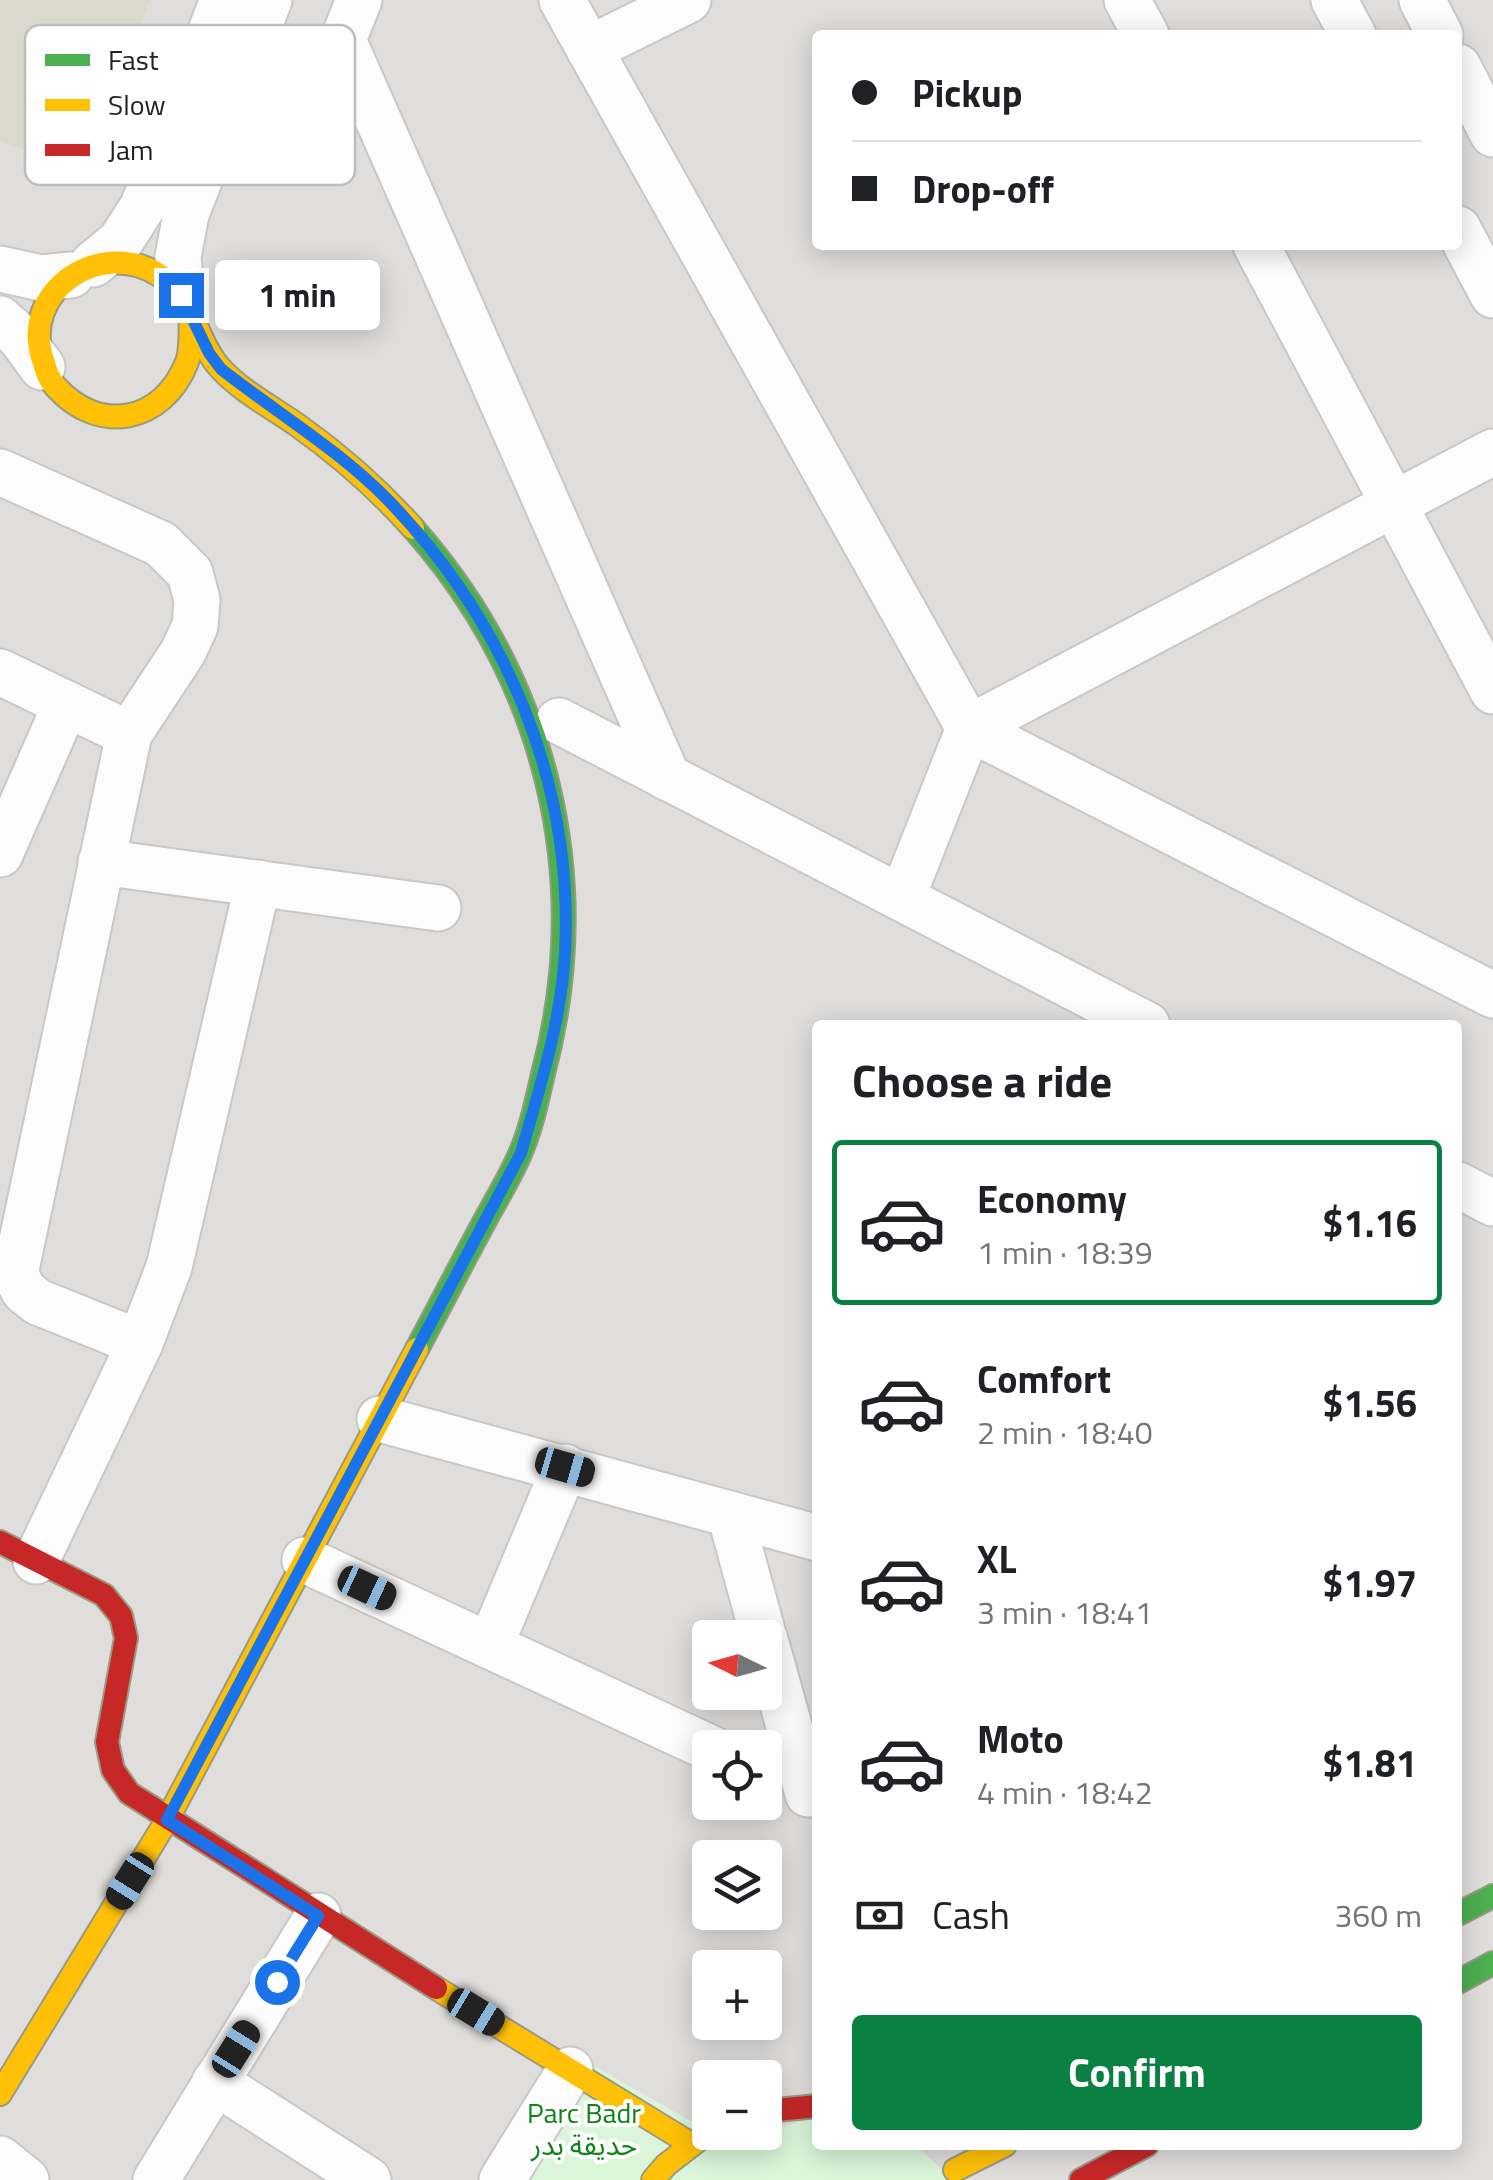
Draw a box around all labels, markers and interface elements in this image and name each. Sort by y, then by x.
legend [25,25,355,185]
text: Fast [108,38,159,81]
text: Pickup [912,64,1022,122]
text: Slow [108,83,166,126]
text: Jam [108,128,154,171]
text: Drop-off [912,160,1054,218]
callout: 1 min [216,260,381,330]
text: 1 min [259,271,336,319]
route end [159,273,204,318]
text: Choose a ride [852,1046,1112,1114]
text: Economy [977,1170,1127,1228]
icon: car [857,1178,947,1268]
text: $1.16 [1322,1194,1417,1252]
text: 1 min · 18:39 [977,1228,1153,1276]
text: Comfort [977,1350,1111,1408]
icon: car [857,1358,947,1448]
text: $1.56 [1322,1374,1417,1432]
text: 2 min · 18:40 [977,1408,1153,1456]
car [532,1444,598,1490]
text: XL [977,1530,1017,1588]
icon: car [857,1538,947,1628]
text: $1.97 [1322,1554,1417,1612]
car [333,1562,401,1614]
text: 3 min · 18:41 [977,1588,1153,1636]
north arrow [692,1620,782,1710]
map controls [692,1620,782,2150]
text: Moto [977,1710,1064,1768]
icon: car [857,1718,947,1808]
button: locate [692,1730,782,1820]
text: $1.81 [1322,1734,1417,1792]
text: 4 min · 18:42 [977,1768,1153,1816]
button: layers [692,1840,782,1930]
car [101,1848,159,1914]
text: Cash [932,1886,1010,1944]
icon: cash [852,1888,907,1943]
text: 360 m [1334,1891,1422,1939]
button: + [692,1950,782,2040]
route start [255,1960,300,2005]
car [443,1984,509,2040]
button: Confirm [852,2015,1422,2130]
car [207,2016,265,2082]
button: − [692,2060,782,2150]
park label: Parc Badr حديقة بدر [527,2091,641,2166]

